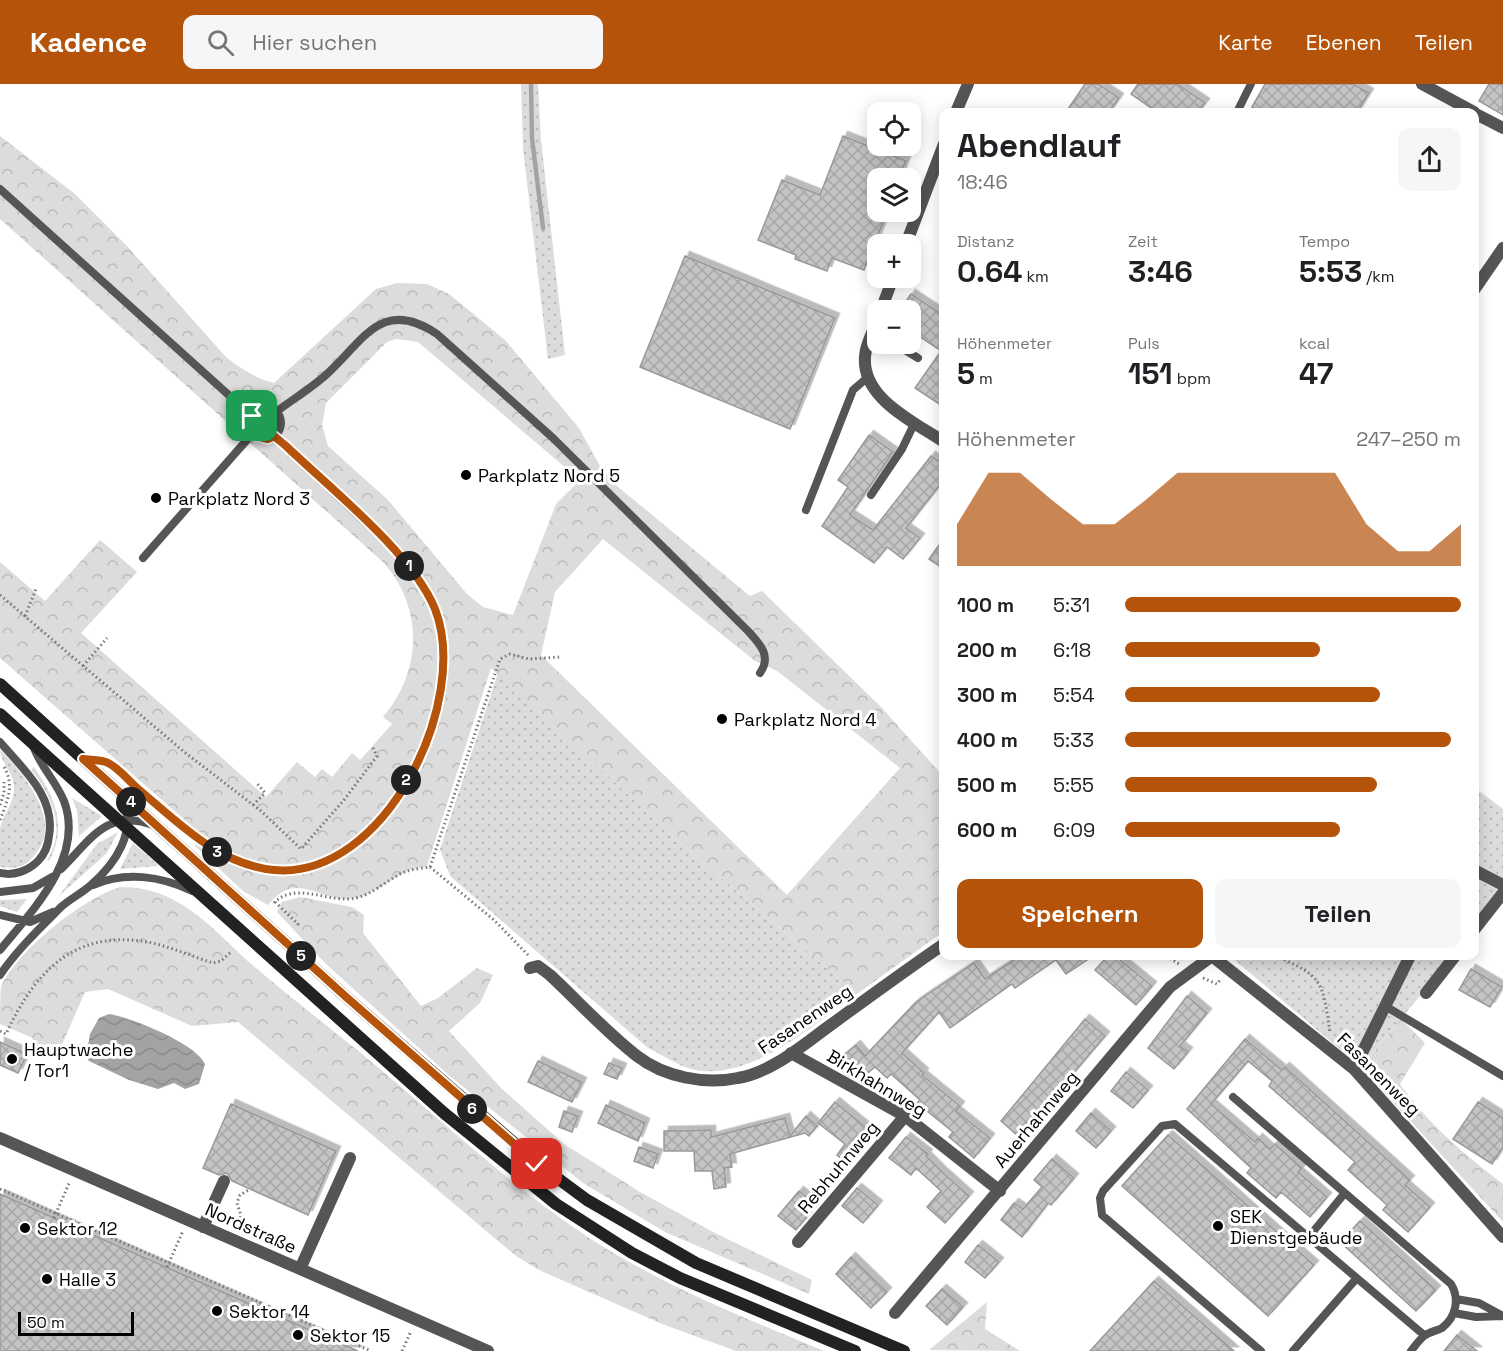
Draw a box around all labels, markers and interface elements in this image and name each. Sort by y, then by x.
search box [183,15,603,69]
text: Kadence [30,24,147,60]
icon: search [204,26,237,59]
text: Hier suchen [252,28,377,56]
text: Karte [1218,29,1273,56]
text: Ebenen [1306,29,1382,56]
text: Teilen [1415,29,1473,56]
map controls [867,102,921,354]
button: locate [867,102,921,156]
text: Abendlauf [957,125,1122,167]
button: share [1398,128,1461,191]
button: layers [867,168,921,222]
text: 18:46 [957,169,1008,195]
text: Distanz [957,231,1014,252]
text: Zeit [1128,231,1158,252]
text: Tempo [1299,231,1350,252]
button: + [867,234,921,288]
text: 0.64 [957,252,1022,291]
text: 3:46 [1128,252,1193,291]
text: 5:53 [1299,252,1362,291]
text: km [1022,266,1049,287]
text: /km [1362,266,1395,287]
button: − [867,300,921,354]
text: Höhenmeter [957,333,1052,354]
text: Puls [1128,333,1160,354]
text: kcal [1299,333,1330,354]
text: 5 [957,354,975,393]
text: 151 [1128,354,1173,393]
text: 47 [1299,354,1333,393]
text: m [975,368,993,389]
text: bpm [1173,368,1211,389]
pin [226,390,277,441]
icon: arrive [235,399,268,432]
text: Höhenmeter [957,426,1076,452]
text: 247–250 m [1356,426,1461,452]
place label: Parkplatz Nord 5 [478,464,620,487]
marker: Parkplatz Nord 5 [459,468,473,482]
place label: Parkplatz Nord 3 [168,487,310,510]
marker: Parkplatz Nord 3 [149,491,163,505]
pin: 1 [394,551,424,581]
text: 1 [405,555,413,576]
text: 100 m [957,592,1014,618]
text: 5:31 [1053,592,1090,618]
text: 200 m [957,637,1017,663]
text: 6:18 [1053,637,1091,663]
text: 300 m [957,682,1017,708]
text: 5:54 [1053,682,1095,708]
place label: Parkplatz Nord 4 [734,708,877,731]
marker: Parkplatz Nord 4 [715,712,729,726]
text: 400 m [957,727,1018,753]
text: 5:33 [1053,727,1094,753]
pin: 2 [391,765,421,795]
text: 2 [401,769,411,790]
text: 500 m [957,772,1017,798]
text: 5:55 [1053,772,1094,798]
pin: 4 [116,787,146,817]
text: 4 [126,791,136,812]
text: 600 m [957,817,1017,843]
text: 6:09 [1053,817,1095,843]
pin: 3 [202,837,232,867]
text: 3 [212,841,222,862]
button: Speichern [957,879,1203,948]
button: Teilen [1215,879,1461,948]
pin: 5 [286,941,316,971]
text: 5 [296,945,306,966]
street label: Fasanenweg [754,979,856,1059]
street label: Fasanenweg [1332,1027,1426,1121]
place label: Hauptwache / Tor1 [24,1038,133,1082]
street label: Birkhahnweg [823,1044,931,1122]
marker: Hauptwache / Tor1 [5,1052,19,1066]
street label: Auerhahnweg [989,1066,1083,1172]
pin: 6 [457,1094,487,1124]
text: 6 [467,1098,477,1119]
street label: Rebhuhnweg [793,1116,883,1218]
pin [511,1138,562,1189]
icon: check [520,1147,553,1180]
street label: Nordstraße [202,1198,300,1258]
place label: SEK Dienstgebäude [1230,1205,1362,1249]
place label: Sektor 12 [37,1217,117,1240]
marker: SEK Dienstgebäude [1211,1219,1225,1233]
marker: Sektor 12 [18,1221,32,1235]
place label: Halle 3 [59,1268,116,1291]
marker: Halle 3 [40,1272,54,1286]
place label: Sektor 14 [229,1300,310,1323]
marker: Sektor 14 [210,1304,224,1318]
scale bar [18,1309,134,1336]
text: 50 m [27,1312,65,1333]
place label: Sektor 15 [310,1324,390,1347]
marker: Sektor 15 [291,1328,305,1342]

